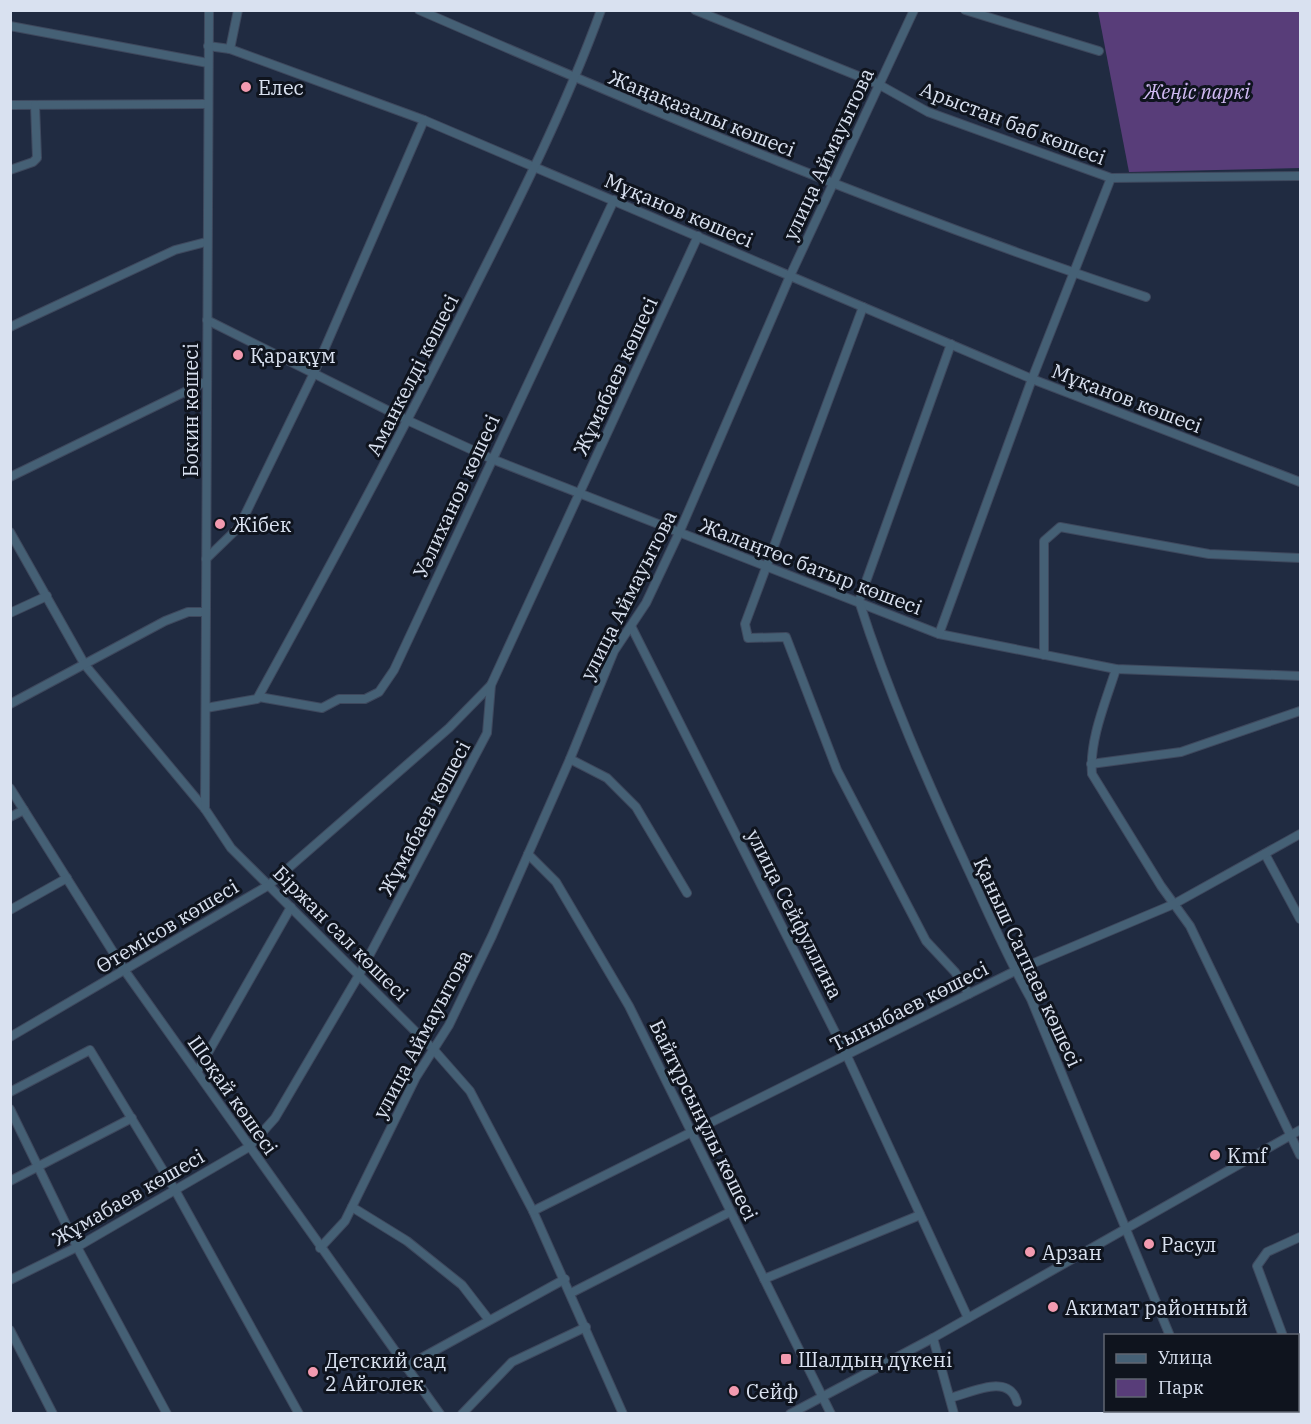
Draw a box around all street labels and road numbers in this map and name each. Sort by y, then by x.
street label: Жаңақазалы көшесі [605,63,799,163]
street label: улица Аймауытова [776,63,880,245]
street label: Арыстан баб көшесі [916,75,1110,171]
street label: Мұқанов көшесі [601,167,757,253]
street label: Аманкелді көшесі [360,290,464,460]
street label: Жұмабаев көшесі [566,293,664,459]
street label: Бокин көшесі [177,343,204,477]
street label: Мұқанов көшесі [1048,357,1206,439]
street label: Уәлиханов көшесі [406,410,506,582]
street label: улица Аймауытова [573,505,683,685]
street label: Жалаңтөс батыр көшесі [696,511,926,621]
street label: Жұмабаев көшесі [372,736,476,900]
street label: улица Сейфуллина [740,824,850,1004]
street label: Қаныш Сатпаев көшесі [968,853,1088,1071]
street label: Біржан сал көшесі [267,859,415,1007]
street label: Өтемісов көшесі [91,873,243,979]
street label: улица Аймауытова [366,945,478,1123]
street label: Тыныбаев көшесі [825,954,993,1058]
street label: Байтұрсынұлы көшесі [644,1015,764,1225]
street label: Шоқай көшесі [182,1030,284,1160]
street label: Жұмабаев көшесі [47,1142,209,1252]

